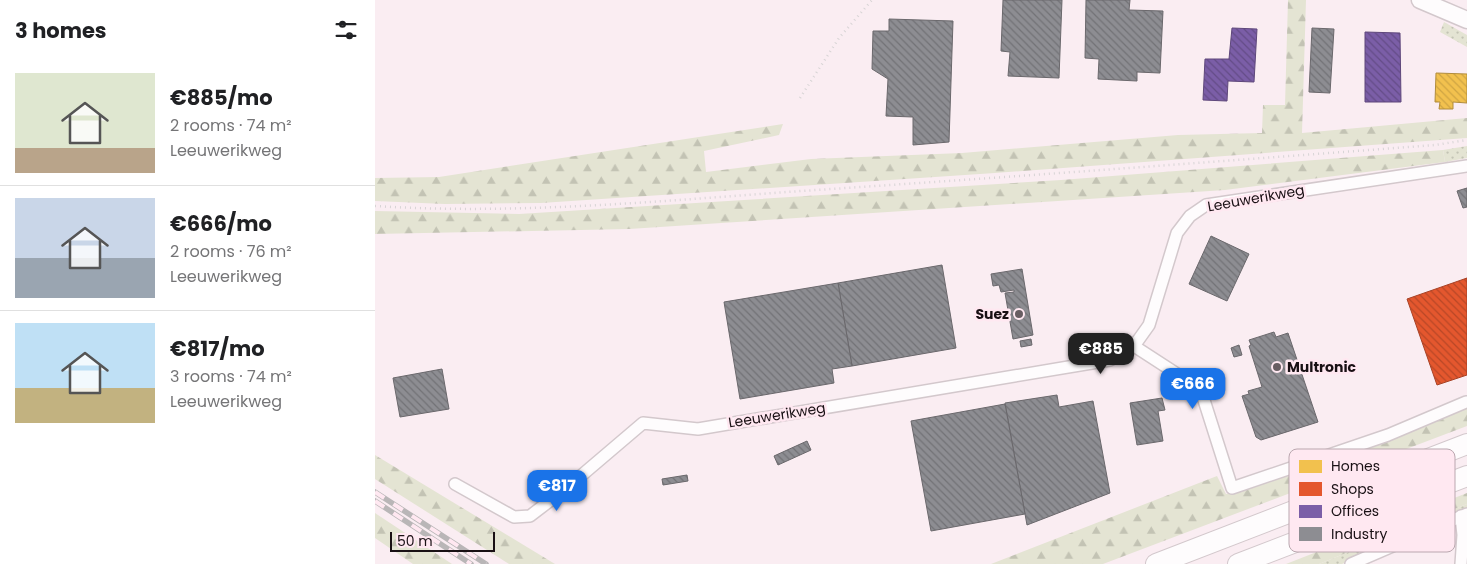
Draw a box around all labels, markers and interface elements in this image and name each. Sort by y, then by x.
text: 3 homes [15,16,107,45]
icon: filters [332,16,360,44]
text: €885/mo [170,83,273,112]
icon: home [55,93,115,153]
text: 2 rooms · 74 m² [170,114,292,137]
text: Leeuwerikweg [170,139,282,162]
street label: Leeuwerikweg [1206,180,1306,216]
text: €666/mo [170,209,272,238]
icon: home [55,218,115,278]
text: 2 rooms · 76 m² [170,240,292,263]
text: Leeuwerikweg [170,265,282,288]
place label: Suez [975,304,1009,324]
marker: Suez [1013,308,1025,320]
pin: €885 [1071,332,1131,375]
text: €817/mo [170,334,265,363]
text: €885 [1079,337,1123,360]
icon: home [55,343,115,403]
place label: Multronic [1287,357,1357,377]
marker: Multronic [1271,361,1283,373]
text: 3 rooms · 74 m² [170,365,292,388]
pin: €666 [1163,368,1223,410]
text: €666 [1171,372,1215,395]
text: Leeuwerikweg [170,390,282,413]
street label: Leeuwerikweg [727,397,827,433]
legend [1289,449,1455,552]
text: Homes [1331,456,1380,476]
pin: €817 [527,470,587,512]
text: €817 [538,474,576,497]
text: Shops [1331,479,1374,499]
text: Offices [1331,501,1379,521]
text: Industry [1331,524,1387,544]
scale bar [390,529,495,552]
text: 50 m [397,531,433,551]

